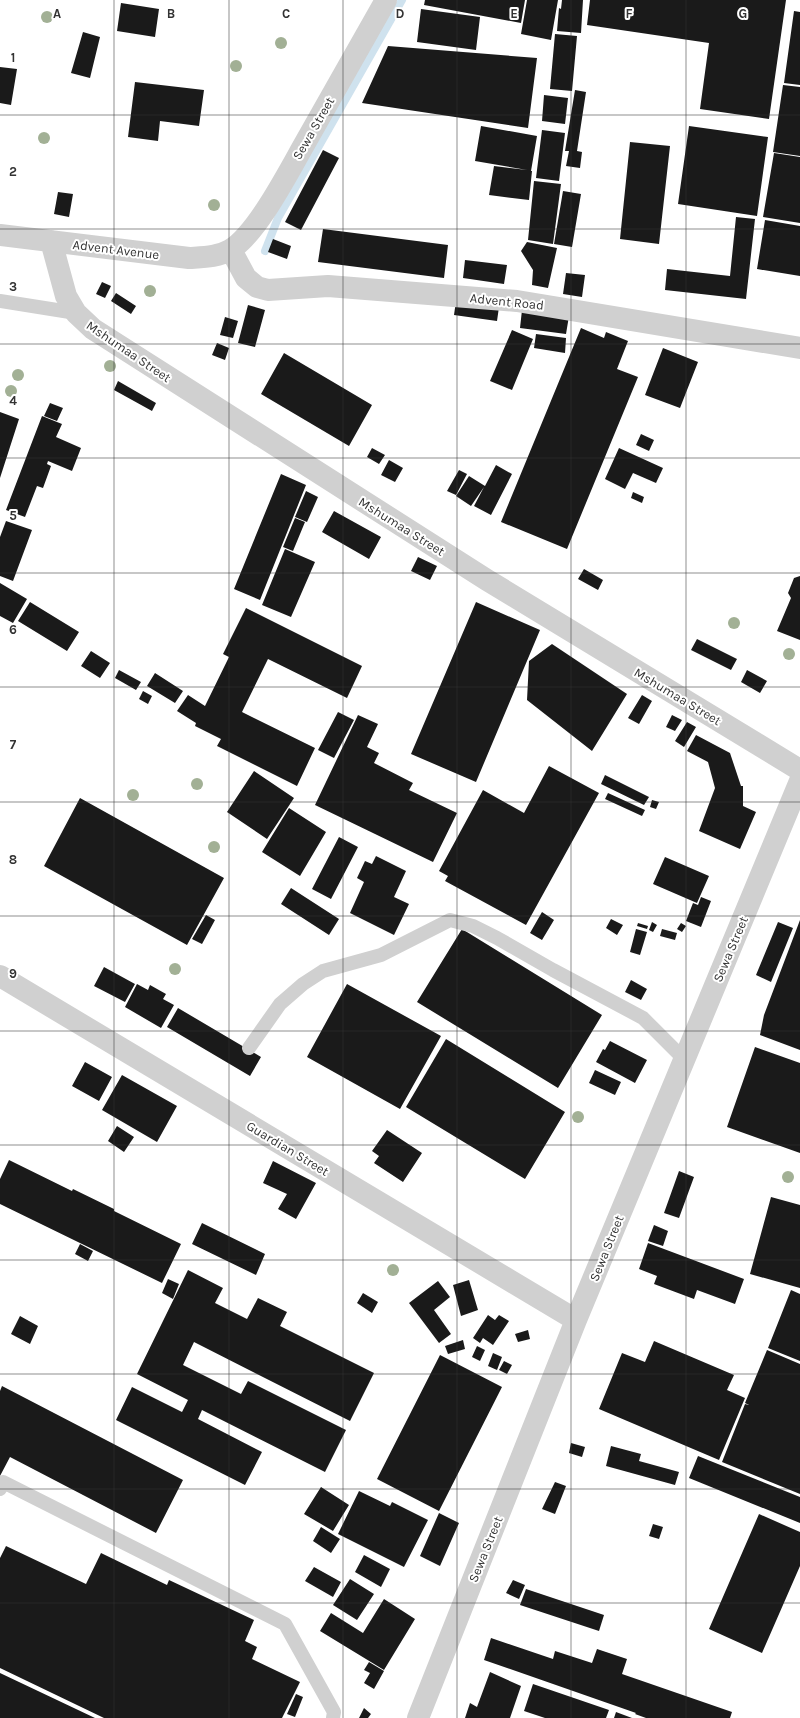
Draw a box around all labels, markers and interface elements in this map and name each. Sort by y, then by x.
text: A [53,6,61,21]
text: B [167,6,175,21]
text: C [282,6,290,21]
text: D [396,6,405,21]
text: E [510,6,518,21]
text: F [625,6,633,21]
text: G [739,6,747,21]
text: 1 [11,50,15,65]
street label: Sewa Street [289,94,337,162]
text: 2 [9,164,17,179]
street label: Advent Avenue [72,237,160,262]
text: 3 [9,279,17,294]
street label: Advent Road [469,290,545,313]
street label: Mshumaa Street [84,318,174,385]
text: 4 [9,393,17,408]
street label: Mshumaa Street [356,494,448,559]
text: 5 [9,508,17,523]
text: 6 [9,622,17,637]
street label: Mshumaa Street [632,665,724,728]
text: 7 [10,737,17,752]
text: 8 [9,852,17,867]
street label: Sewa Street [710,914,751,984]
text: 9 [9,966,17,981]
street label: Guardian Street [244,1118,332,1179]
street label: Sewa Street [586,1213,627,1283]
street label: Sewa Street [465,1514,506,1584]

